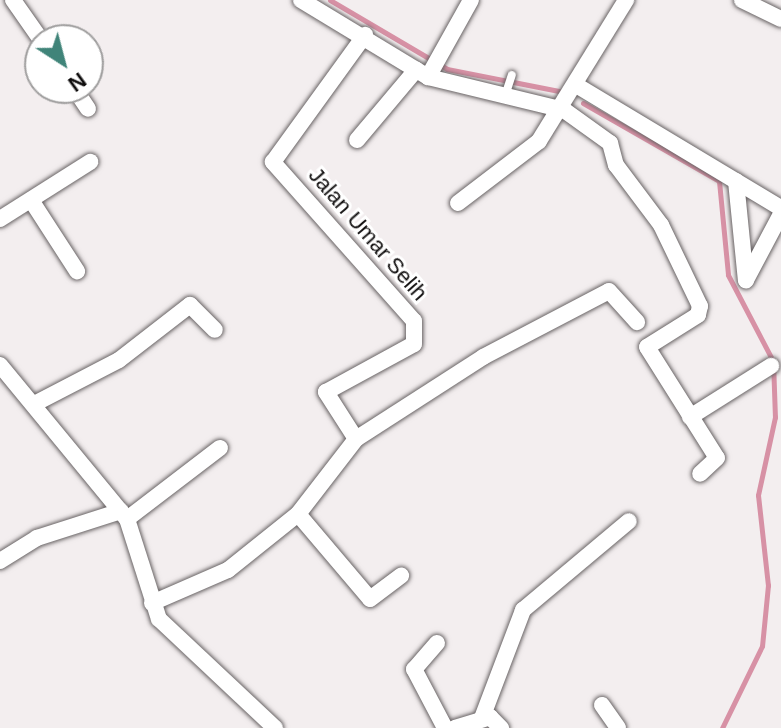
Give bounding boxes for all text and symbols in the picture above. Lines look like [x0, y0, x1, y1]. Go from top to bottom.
north arrow [24, 24, 104, 104]
text: N [63, 67, 91, 97]
street label: Jalan Umar Selih [303, 162, 433, 306]

